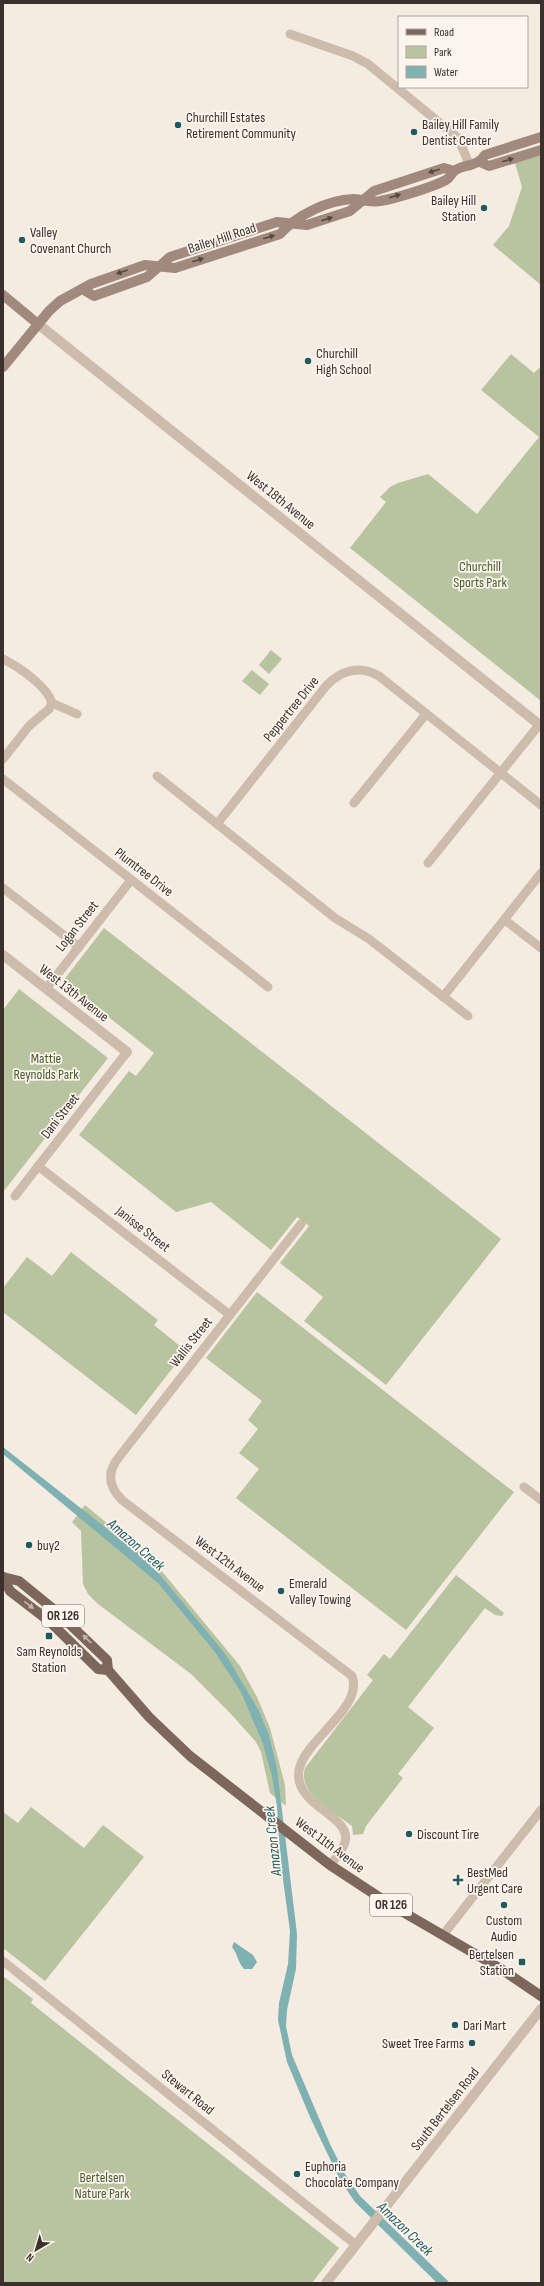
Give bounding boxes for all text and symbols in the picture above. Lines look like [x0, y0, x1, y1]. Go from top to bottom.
legend [398, 16, 528, 88]
text: Road [434, 25, 454, 40]
text: Park [434, 45, 452, 60]
text: Water [434, 65, 458, 80]
place label: Churchill Estates Retirement Community [186, 109, 297, 142]
place label: Bailey Hill Family Dentist Center [422, 116, 500, 149]
marker: Churchill Estates Retirement Community [173, 120, 183, 130]
marker: Bailey Hill Family Dentist Center [409, 127, 419, 137]
one-way arrow [502, 157, 514, 163]
one-way arrow [427, 168, 439, 174]
place label: Bailey Hill Station [431, 192, 476, 225]
one-way arrow [390, 193, 402, 199]
marker: Bailey Hill Station [479, 203, 489, 213]
one-way arrow [321, 215, 333, 221]
street label: Bailey Hill Road [186, 219, 258, 257]
place label: Valley Covenant Church [30, 224, 111, 257]
one-way arrow [263, 234, 275, 240]
marker: Valley Covenant Church [17, 235, 27, 245]
one-way arrow [192, 257, 204, 263]
one-way arrow [116, 269, 128, 275]
place label: Churchill High School [316, 345, 371, 378]
marker: Churchill High School [303, 356, 313, 366]
street label: West 18th Avenue [243, 467, 319, 533]
park label: Churchill Sports Park [453, 558, 507, 591]
street label: Peppertree Drive [260, 673, 322, 745]
street label: Plumtree Drive [111, 844, 177, 900]
street label: Logan Street [52, 897, 102, 955]
street label: West 13th Avenue [36, 961, 112, 1025]
park label: Mattie Reynolds Park [13, 1050, 79, 1083]
street label: Dani Street [37, 1090, 83, 1142]
street label: Janisse Street [112, 1202, 174, 1255]
street label: Wallis Street [166, 1314, 216, 1370]
water label: Amazon Creek [102, 1514, 169, 1575]
street label: West 12th Avenue [192, 1532, 268, 1596]
place label: buy2 [37, 1537, 60, 1554]
marker: buy2 [24, 1540, 34, 1550]
place label: Emerald Valley Towing [289, 1575, 352, 1608]
marker: Emerald Valley Towing [276, 1586, 286, 1596]
one-way arrow [23, 1601, 34, 1610]
road number: OR 126 [42, 1605, 84, 1627]
marker: Sam Reynolds Station [44, 1631, 54, 1641]
one-way arrow [82, 1634, 92, 1644]
place label: Sam Reynolds Station [16, 1643, 82, 1676]
water label: Amazon Creek [260, 1805, 286, 1878]
street label: West 11th Avenue [292, 1813, 368, 1877]
place label: Discount Tire [417, 1826, 479, 1843]
marker: Discount Tire [404, 1829, 414, 1839]
place label: BestMed Urgent Care [467, 1864, 523, 1897]
marker: BestMed Urgent Care [452, 1874, 464, 1886]
road number: OR 126 [370, 1894, 412, 1916]
marker: Custom Audio [499, 1900, 509, 1910]
place label: Custom Audio [486, 1912, 522, 1945]
place label: Bertelsen Station [469, 1946, 514, 1979]
marker: Bertelsen Station [517, 1957, 527, 1967]
place label: Dari Mart [463, 2017, 506, 2034]
marker: Dari Mart [450, 2020, 460, 2030]
place label: Sweet Tree Farms [382, 2035, 464, 2052]
marker: Sweet Tree Farms [467, 2038, 477, 2048]
street label: South Bertelsen Road [407, 2064, 483, 2154]
street label: Stewart Road [158, 2066, 218, 2118]
place label: Euphoria Chocolate Company [305, 2158, 400, 2191]
park label: Bertelsen Nature Park [75, 2169, 130, 2202]
marker: Euphoria Chocolate Company [292, 2169, 302, 2179]
water label: Amazon Creek [372, 2197, 437, 2261]
north arrow [16, 2230, 56, 2270]
text: N [24, 2250, 36, 2264]

